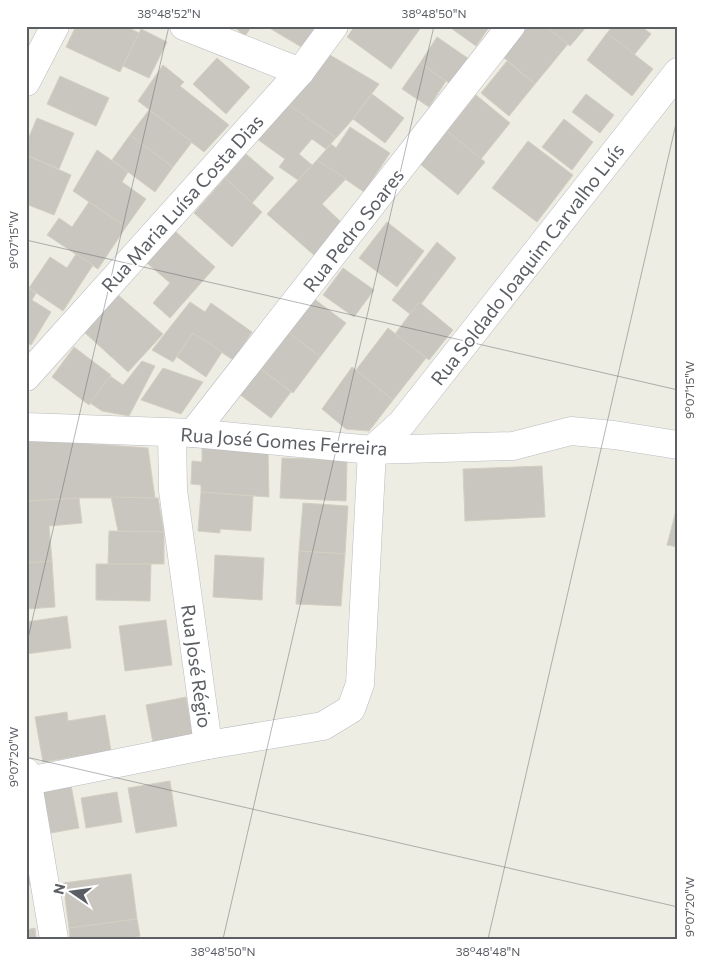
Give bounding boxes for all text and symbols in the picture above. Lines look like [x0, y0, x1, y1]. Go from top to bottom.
text: 38°48'52"N [137, 6, 201, 20]
text: 38°48'50"N [402, 6, 466, 20]
street label: Rua Maria Luísa Costa Dias [96, 109, 268, 297]
street label: Rua Soldado Joaquim Carvalho Luís [425, 139, 629, 389]
street label: Rua Pedro Soares [298, 164, 408, 296]
text: 9°07'15"W [6, 211, 20, 269]
text: 9°07'15"W [682, 361, 696, 419]
street label: Rua José Gomes Ferreira [180, 422, 388, 460]
street label: Rua José Régio [177, 603, 217, 729]
text: 9°07'20"W [6, 727, 20, 787]
north arrow [48, 868, 98, 918]
text: 9°07'20"W [682, 877, 696, 937]
text: N [49, 882, 68, 896]
text: 38°48'50"N [191, 944, 255, 958]
text: 38°48'48"N [456, 944, 520, 958]

